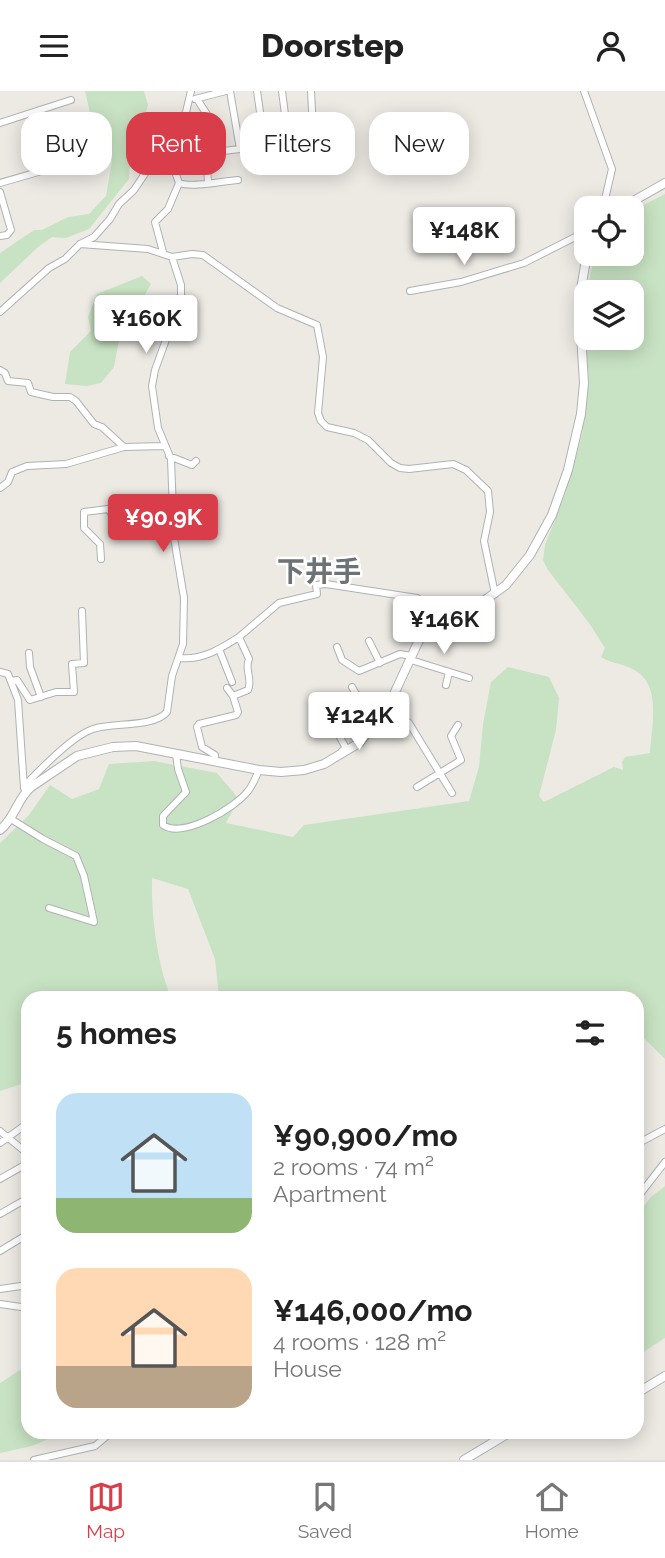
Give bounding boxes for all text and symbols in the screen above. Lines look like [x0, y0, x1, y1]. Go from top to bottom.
icon: menu [35, 27, 73, 65]
text: Doorstep [261, 27, 404, 64]
icon: person [592, 27, 630, 65]
chip: Buy [21, 112, 112, 175]
chip: Rent [126, 112, 226, 175]
chip: Filters [240, 112, 355, 175]
chip: New [369, 112, 469, 175]
map controls [574, 196, 644, 350]
button: locate [574, 196, 644, 266]
pin: ¥148K [415, 207, 513, 267]
text: ¥148K [429, 216, 499, 243]
button: layers [574, 280, 644, 350]
pin: ¥160K [97, 295, 195, 355]
text: ¥160K [110, 304, 182, 331]
pin: ¥90.9K [106, 495, 220, 554]
text: ¥90.9K [124, 503, 202, 530]
district label: 下井手 [277, 555, 361, 588]
pin: ¥146K [395, 596, 493, 656]
text: ¥146K [409, 605, 479, 632]
pin: ¥124K [310, 693, 408, 752]
text: ¥124K [324, 701, 394, 728]
icon: filters [571, 1014, 609, 1052]
text: 5 homes [56, 1016, 177, 1051]
text: ¥90,900/mo [273, 1118, 458, 1153]
icon: home [112, 1121, 196, 1205]
text: 2 rooms · 74 m² [273, 1153, 434, 1180]
text: Apartment [273, 1180, 387, 1207]
text: ¥146,000/mo [273, 1293, 473, 1328]
icon: home [112, 1296, 196, 1380]
text: 4 rooms · 128 m² [273, 1328, 446, 1355]
text: House [273, 1355, 342, 1382]
tab: Map [86, 1478, 125, 1542]
tab: Saved [298, 1478, 352, 1542]
tab: Home [525, 1478, 579, 1542]

